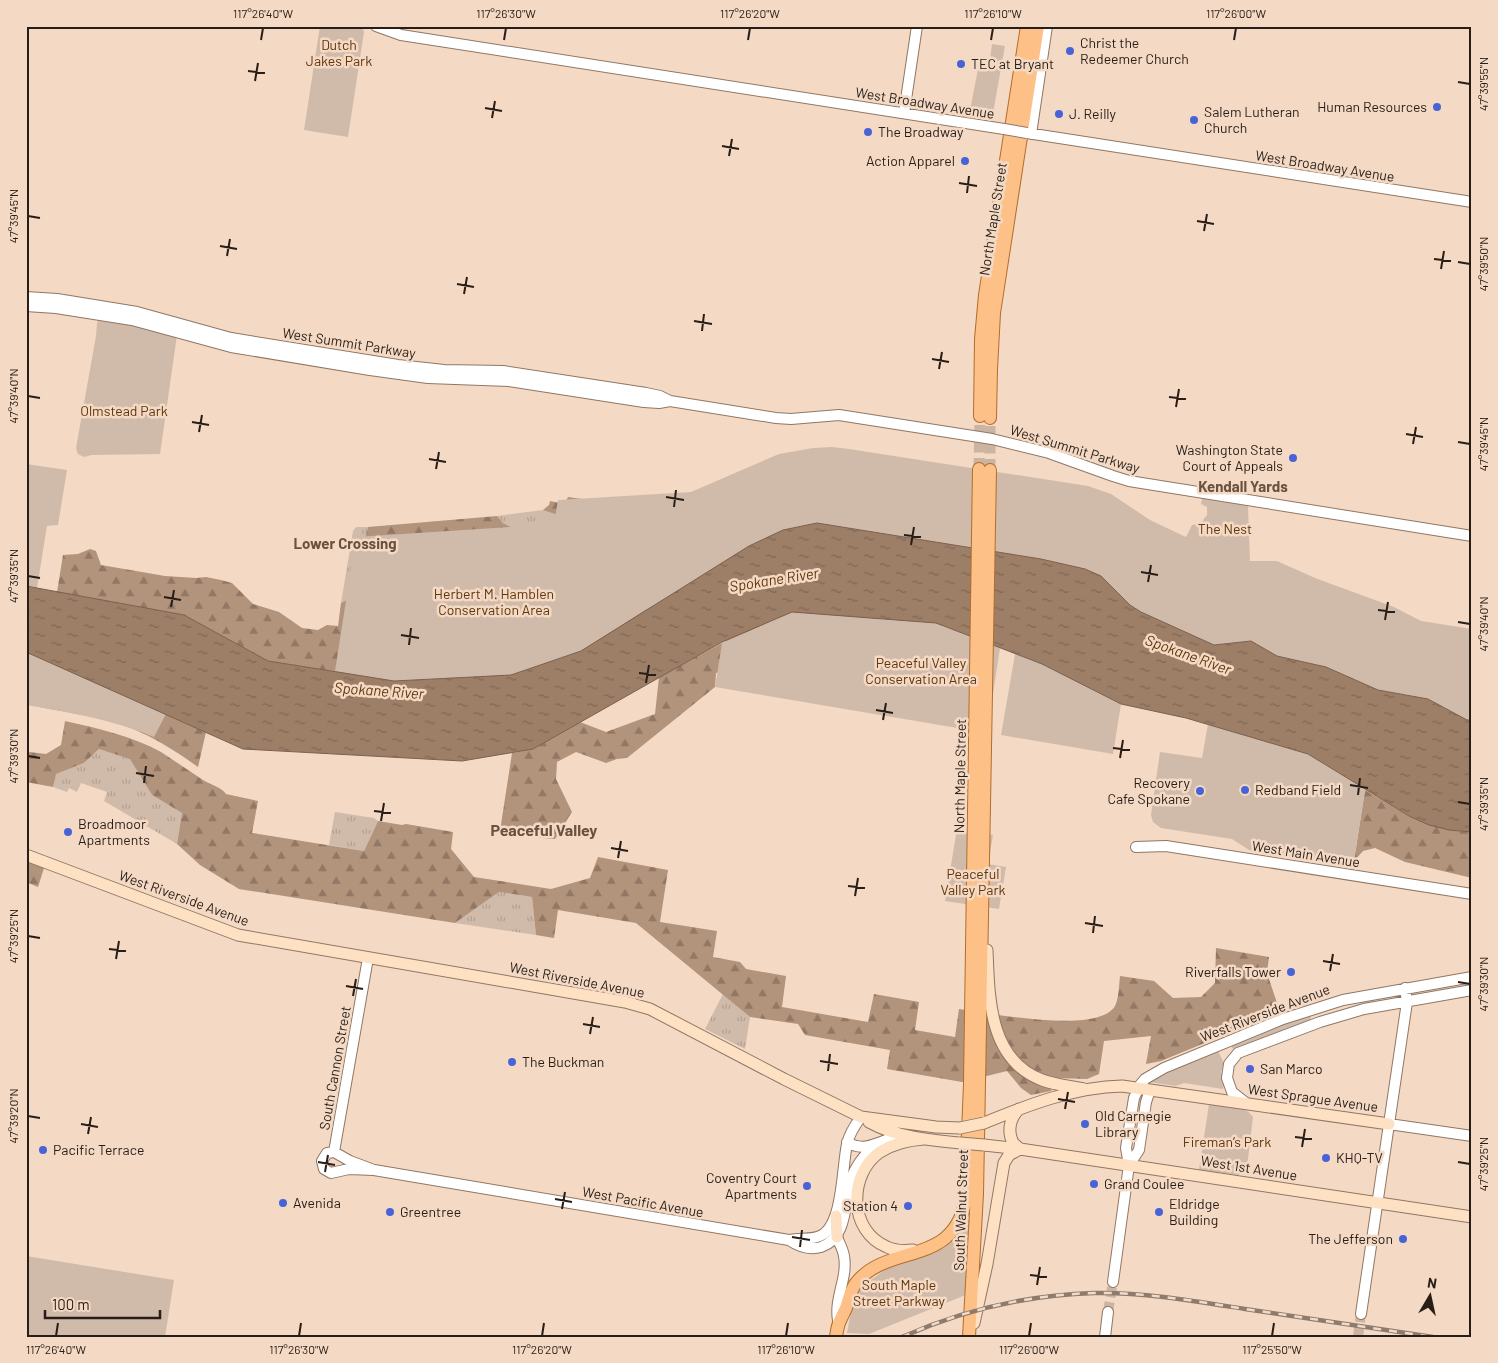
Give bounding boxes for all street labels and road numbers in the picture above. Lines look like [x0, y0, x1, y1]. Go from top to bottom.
street label: West Broadway Avenue [854, 83, 996, 122]
street label: West Broadway Avenue [1254, 146, 1396, 185]
street label: North Maple Street [975, 161, 1010, 277]
street label: West Summit Parkway [281, 324, 418, 362]
street label: West Summit Parkway [1008, 421, 1143, 477]
street label: North Maple Street [950, 719, 969, 833]
street label: West Main Avenue [1251, 837, 1361, 870]
street label: West Riverside Avenue [117, 866, 252, 929]
street label: West Riverside Avenue [508, 958, 646, 1001]
street label: West Riverside Avenue [1198, 980, 1332, 1045]
street label: South Cannon Street [315, 1005, 354, 1131]
street label: West Sprague Avenue [1247, 1080, 1379, 1115]
street label: South Walnut Street [950, 1149, 971, 1271]
street label: West 1st Avenue [1200, 1151, 1299, 1184]
street label: West Pacific Avenue [581, 1182, 705, 1221]

